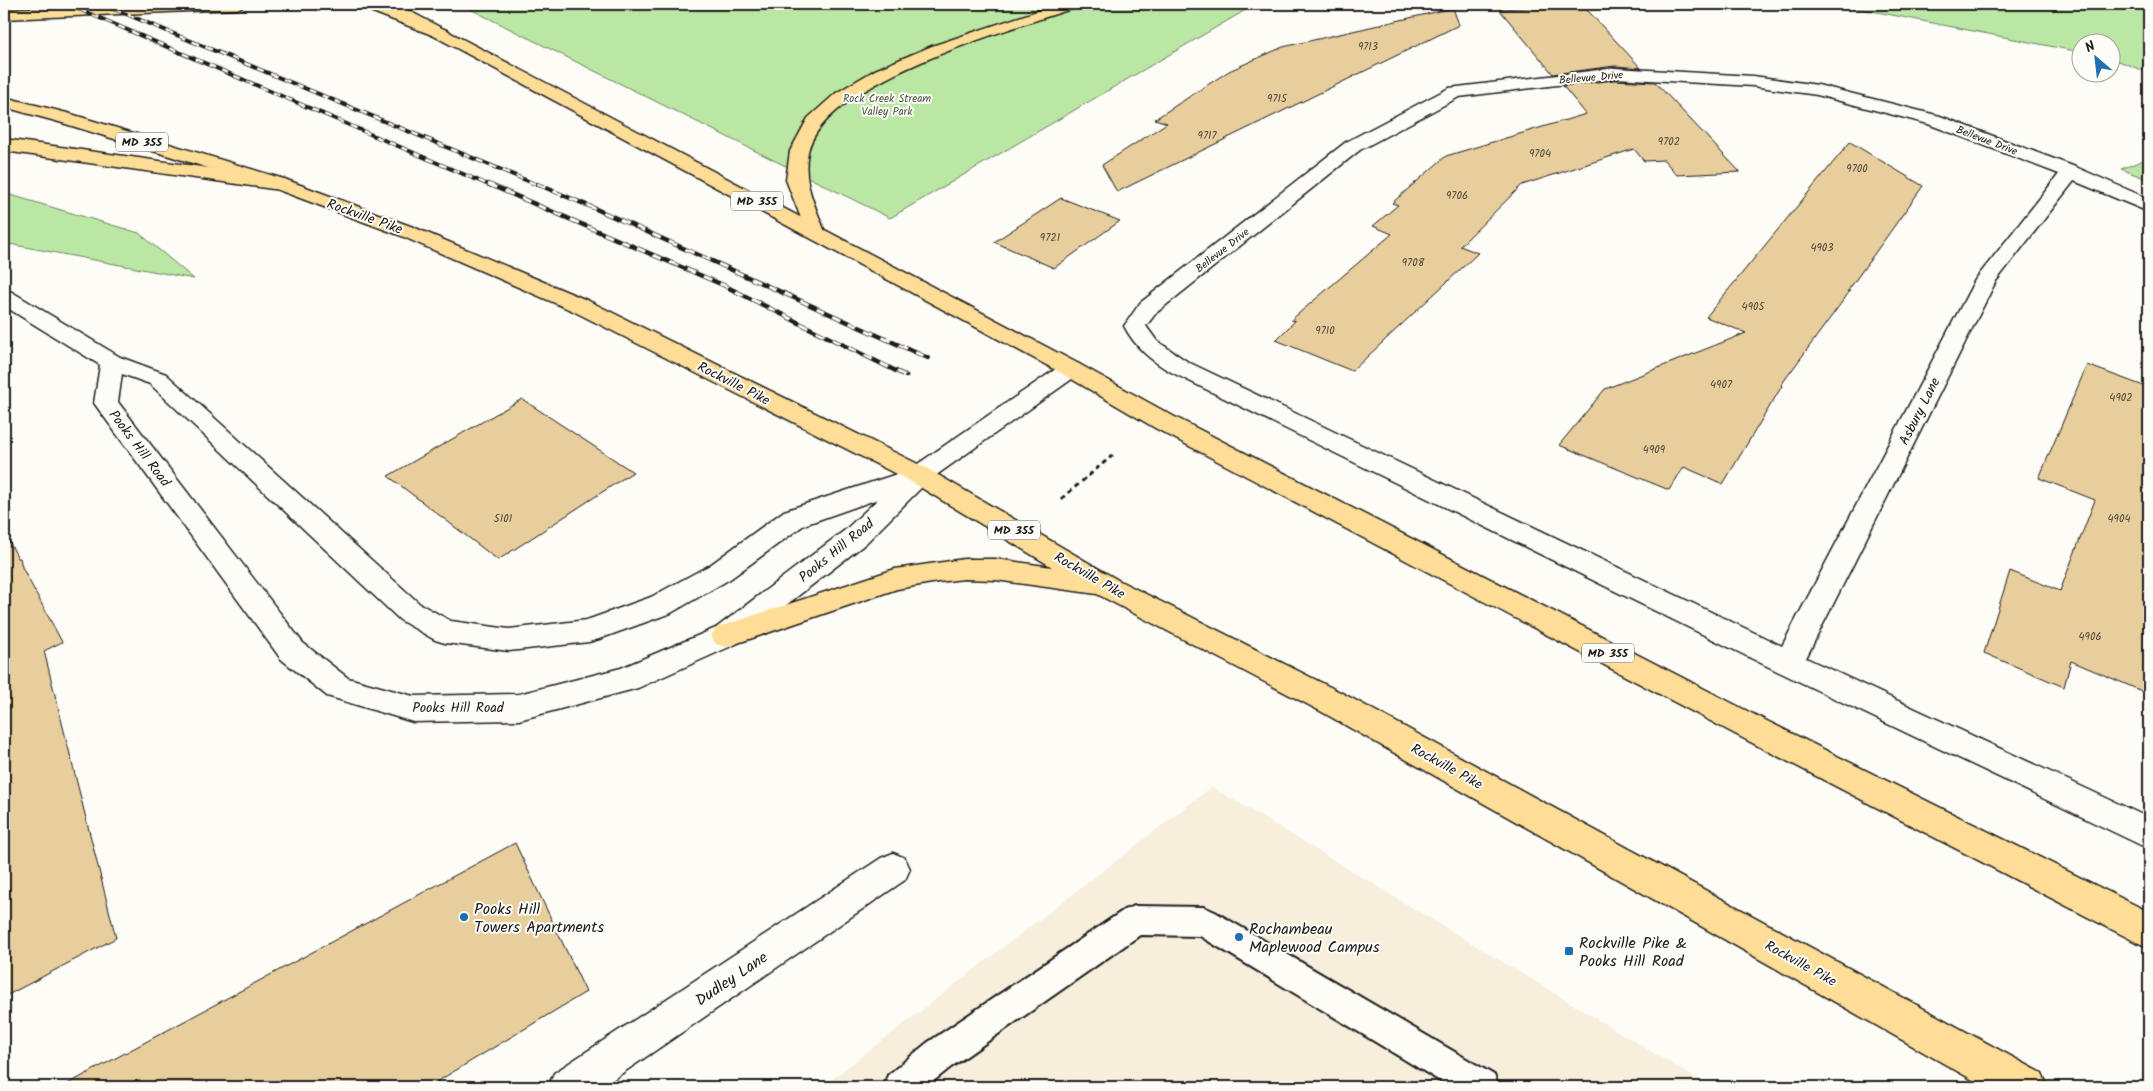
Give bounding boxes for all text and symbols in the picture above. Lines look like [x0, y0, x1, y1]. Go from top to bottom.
north arrow [2070, 32, 2120, 82]
text: N [2081, 36, 2100, 59]
house number: 9713 [1358, 38, 1378, 56]
street label: Bellevue Drive [1558, 66, 1624, 90]
park label: Rock Creek Stream Valley Park [843, 90, 931, 121]
house number: 9715 [1267, 90, 1288, 108]
street label: Bellevue Drive [1953, 121, 2020, 161]
house number: 9717 [1198, 127, 1217, 145]
road number: MD 355 [116, 132, 168, 152]
house number: 9702 [1658, 133, 1680, 151]
house number: 9704 [1529, 145, 1551, 163]
house number: 9700 [1846, 160, 1868, 178]
house number: 9706 [1446, 187, 1468, 205]
road number: MD 355 [731, 192, 783, 210]
street label: Rockville Pike [324, 193, 406, 241]
street label: Bellevue Drive [1192, 224, 1254, 278]
house number: 9721 [1040, 229, 1060, 247]
house number: 4903 [1810, 239, 1834, 257]
house number: 9708 [1402, 254, 1425, 272]
house number: 4905 [1742, 298, 1766, 316]
house number: 9710 [1315, 322, 1335, 340]
street label: Rockville Pike [693, 356, 774, 412]
street label: Asbury Lane [1893, 373, 1947, 449]
house number: 4907 [1710, 376, 1733, 394]
house number: 4902 [2109, 389, 2133, 407]
street label: Pooks Hill Road [103, 405, 176, 493]
house number: 4909 [1643, 441, 1666, 459]
house number: 5101 [494, 510, 512, 528]
house number: 4904 [2108, 510, 2131, 528]
street label: Pooks Hill Road [794, 513, 880, 588]
road number: MD 355 [988, 520, 1040, 540]
street label: Rockville Pike [1050, 547, 1130, 606]
house number: 4906 [2078, 628, 2102, 646]
road number: MD 355 [1582, 644, 1634, 662]
street label: Pooks Hill Road [412, 697, 505, 719]
street label: Rockville Pike [1407, 738, 1487, 796]
place label: Pooks Hill Towers Apartments [474, 897, 604, 940]
marker: Pooks Hill Towers Apartments [458, 911, 470, 923]
place label: Rochambeau Maplewood Campus [1249, 917, 1380, 960]
marker: Rochambeau Maplewood Campus [1233, 931, 1245, 943]
place label: Rockville Pike & Pooks Hill Road [1579, 931, 1687, 974]
street label: Rockville Pike [1761, 935, 1841, 993]
marker: Rockville Pike & Pooks Hill Road [1563, 945, 1575, 957]
street label: Dudley Lane [690, 946, 773, 1013]

